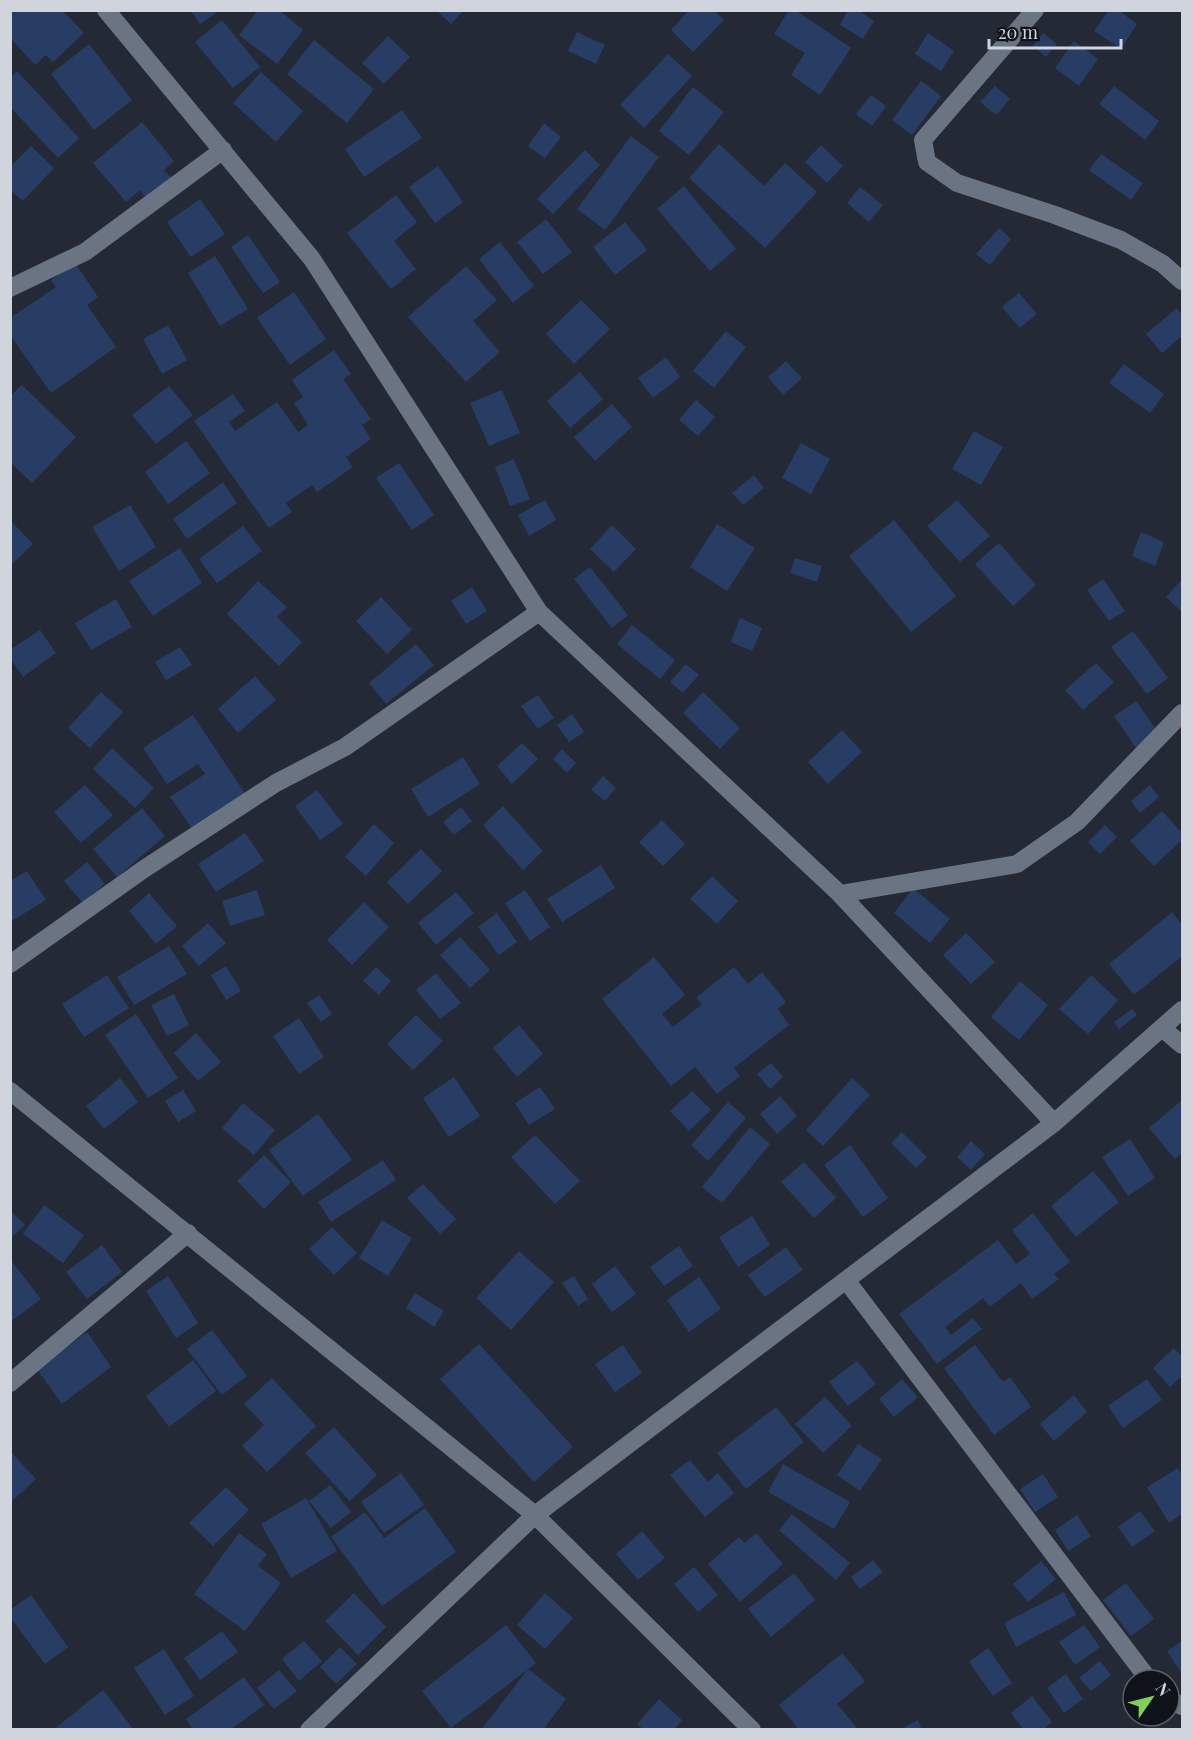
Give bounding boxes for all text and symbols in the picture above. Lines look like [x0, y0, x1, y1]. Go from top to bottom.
scale bar [989, 12, 1121, 50]
text: 20 m [998, 20, 1038, 44]
north arrow [1121, 1668, 1181, 1728]
text: N [1152, 1678, 1176, 1700]

